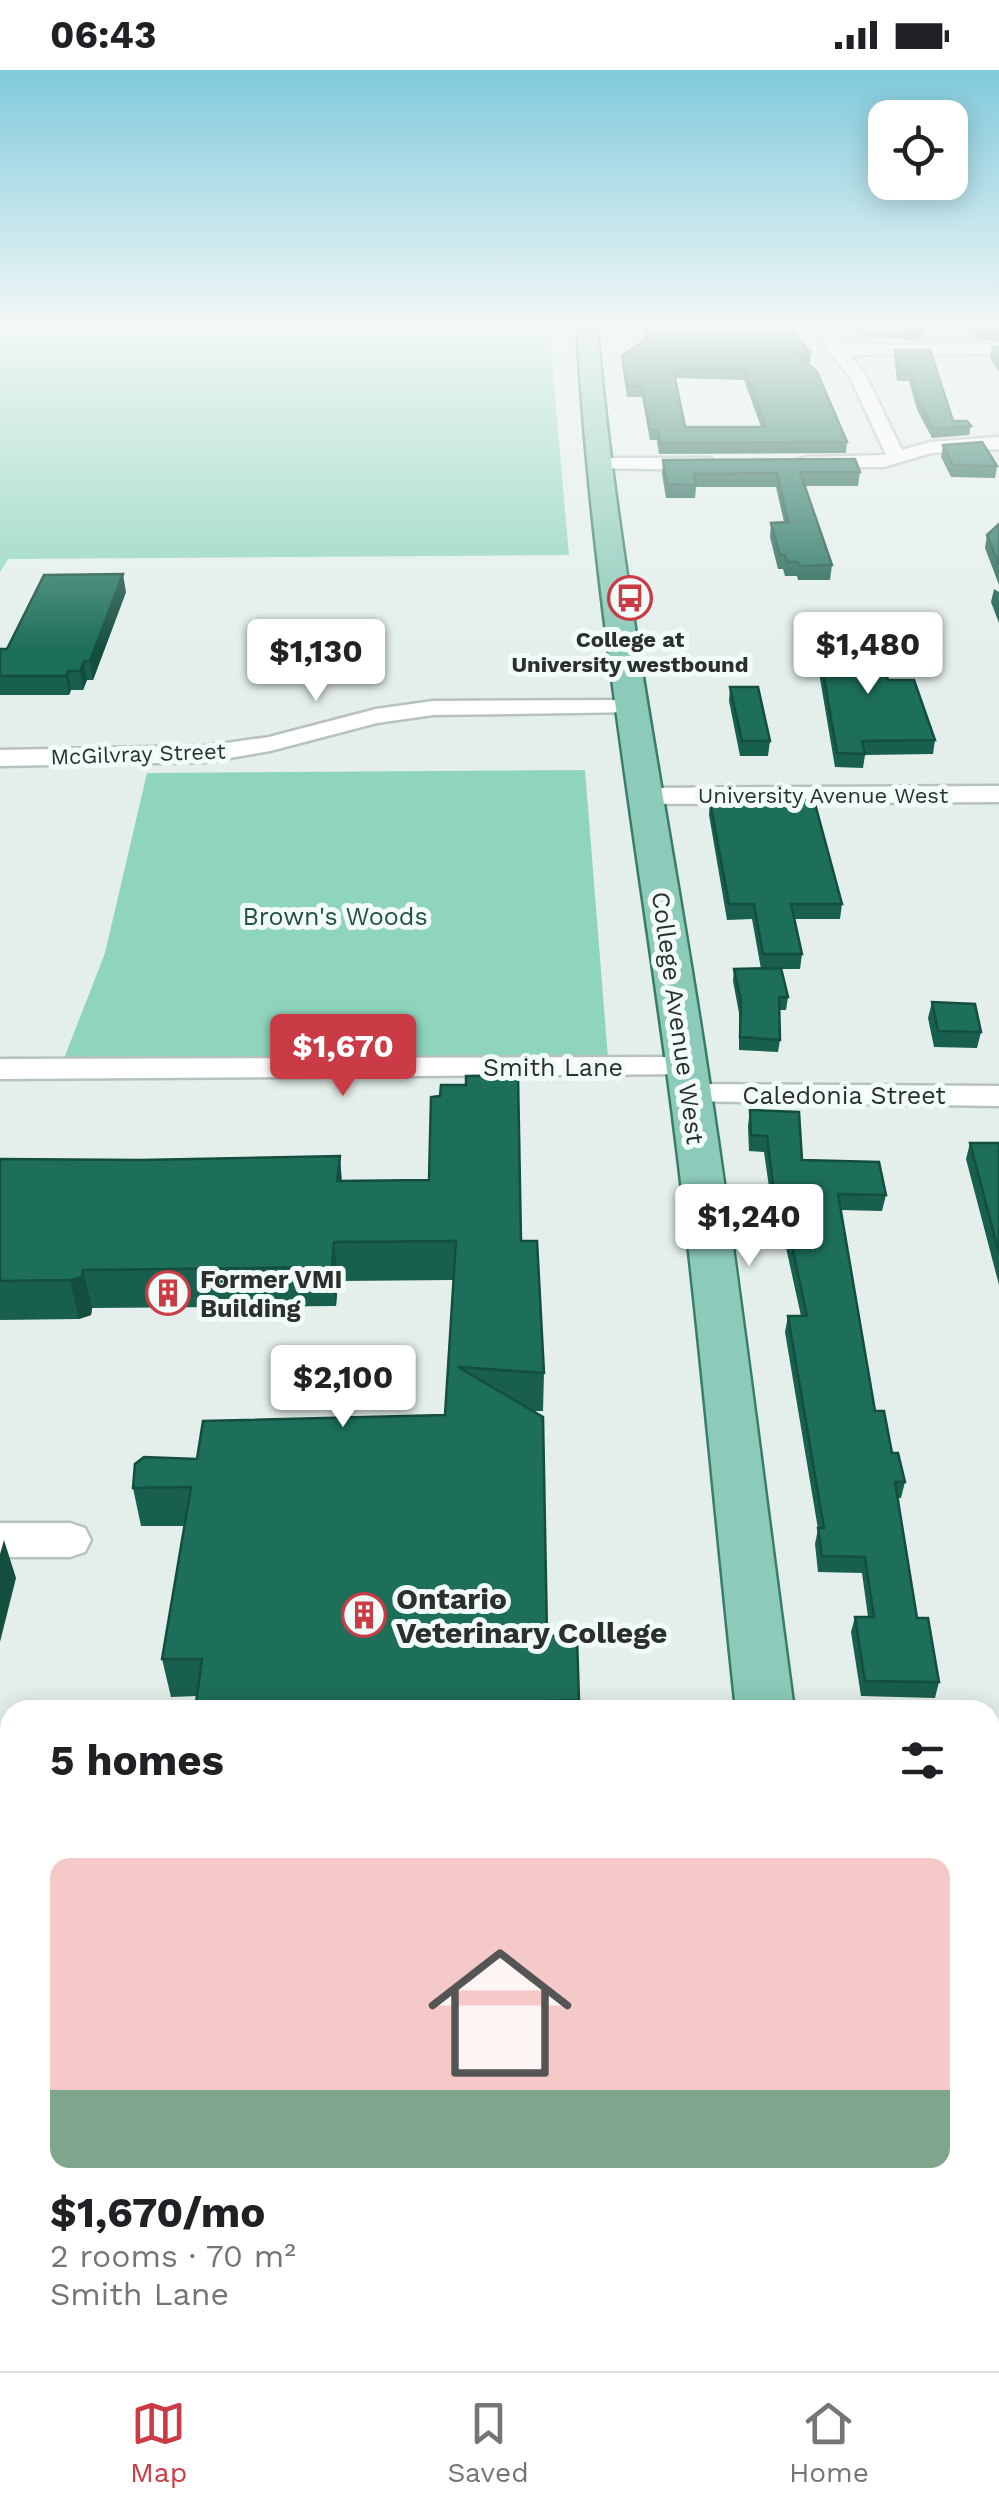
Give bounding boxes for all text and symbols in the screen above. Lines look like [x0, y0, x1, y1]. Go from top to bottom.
text: 06:43 [50, 13, 156, 57]
map controls [868, 100, 968, 200]
button: locate [868, 100, 968, 200]
bus stop icon: College at University westbound [607, 575, 653, 621]
pin: $1,480 [787, 612, 949, 697]
pin: $1,130 [235, 619, 397, 704]
text: $1,480 [816, 625, 920, 663]
place label: College at University westbound [511, 627, 749, 677]
text: $1,130 [269, 632, 363, 670]
street label: McGilvray Street [50, 738, 226, 770]
street label: University Avenue West [698, 783, 948, 808]
street label: College Avenue West [646, 890, 710, 1147]
park label: Brown's Woods [242, 902, 428, 931]
pin: $1,670 [262, 1014, 424, 1099]
text: $1,670 [292, 1027, 394, 1065]
street label: Smith Lane [483, 1053, 623, 1082]
street label: Caledonia Street [742, 1081, 946, 1110]
pin: $1,240 [668, 1184, 830, 1269]
text: $1,240 [697, 1197, 801, 1235]
place label: Former VMI Building [200, 1265, 342, 1323]
building icon: Former VMI Building [145, 1270, 191, 1316]
pin: $2,100 [262, 1345, 424, 1430]
text: $2,100 [293, 1358, 393, 1396]
place label: Ontario Veterinary College [396, 1581, 667, 1650]
building icon: Ontario Veterinary College [341, 1592, 387, 1638]
icon: filters [895, 1733, 950, 1788]
text: 5 homes [50, 1736, 224, 1785]
icon: home [410, 1923, 590, 2103]
text: $1,670/mo [50, 2188, 265, 2237]
text: 2 rooms · 70 m² [50, 2237, 296, 2275]
text: Smith Lane [50, 2275, 229, 2313]
tab: Map [130, 2396, 187, 2489]
tab: Saved [447, 2396, 529, 2489]
tab: Home [789, 2396, 869, 2489]

